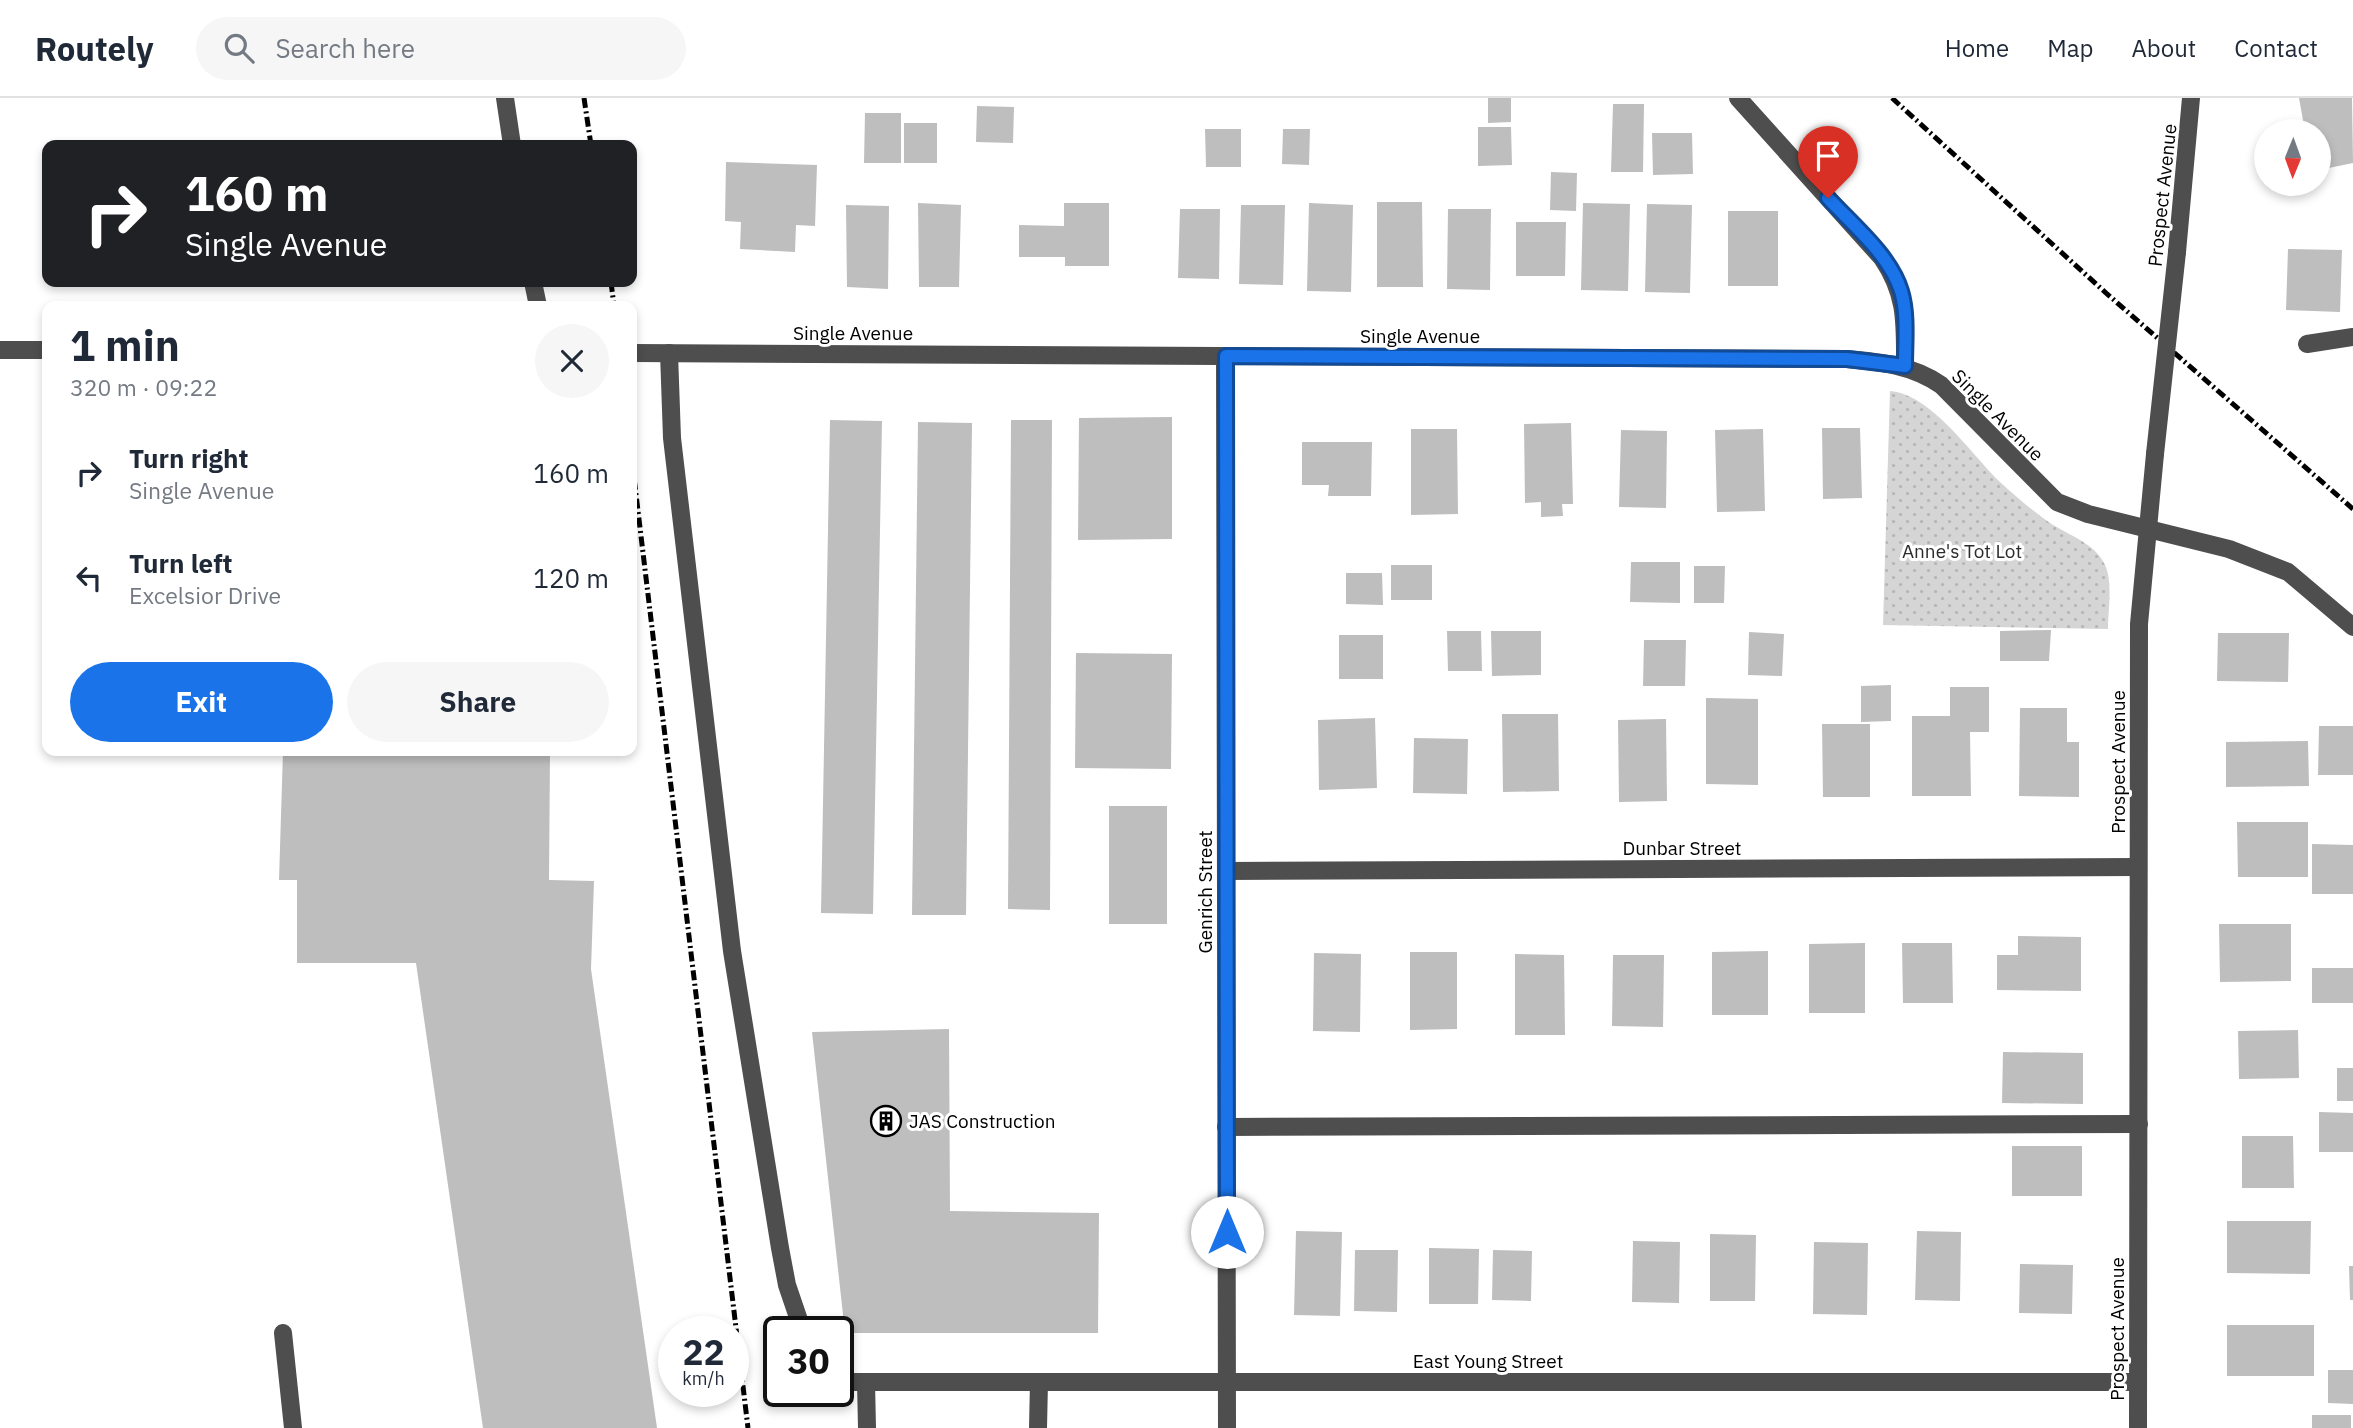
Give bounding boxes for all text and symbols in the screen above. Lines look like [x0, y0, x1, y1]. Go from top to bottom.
search box [196, 17, 686, 80]
text: Routely [35, 27, 154, 70]
icon: search [220, 29, 258, 67]
text: Search here [276, 31, 415, 65]
text: Home [1945, 32, 2009, 64]
text: Map [2047, 32, 2093, 64]
text: About [2131, 32, 2196, 64]
text: Contact [2234, 32, 2318, 64]
north arrow [2254, 119, 2331, 196]
map controls [2254, 119, 2331, 196]
street label: Prospect Avenue [2143, 122, 2181, 268]
pin [1798, 126, 1858, 198]
icon: arrive [1809, 137, 1847, 175]
text: 160 m [185, 161, 329, 224]
icon: right [70, 168, 161, 259]
text: Single Avenue [185, 223, 387, 265]
text: 1 min [70, 318, 180, 373]
street label: Single Avenue [793, 321, 913, 345]
button: close [535, 324, 609, 398]
street label: Single Avenue [1360, 324, 1480, 348]
street label: Single Avenue [1947, 364, 2049, 466]
text: 320 m · 09:22 [70, 372, 217, 402]
text: Turn right [129, 441, 248, 475]
icon: right [70, 454, 108, 492]
text: 160 m [533, 456, 609, 490]
text: Single Avenue [129, 475, 274, 505]
park label: Anne's Tot Lot [1902, 539, 2022, 563]
text: Turn left [129, 546, 232, 580]
icon: left [70, 559, 108, 597]
text: 120 m [533, 561, 609, 595]
text: Excelsior Drive [129, 580, 281, 610]
button: Exit [70, 662, 333, 742]
button: Share [347, 662, 609, 742]
street label: Prospect Avenue [2106, 690, 2130, 834]
street label: Genrich Street [1193, 830, 1217, 954]
street label: Dunbar Street [1622, 836, 1742, 860]
building icon: JAS Construction [869, 1104, 903, 1138]
place label: JAS Construction [909, 1109, 1055, 1133]
position arrow [1190, 1195, 1264, 1269]
street label: Prospect Avenue [2105, 1257, 2129, 1401]
speed limit sign: 30 [763, 1316, 854, 1407]
text: 22 [682, 1329, 725, 1375]
street label: East Young Street [1413, 1349, 1563, 1373]
text: km/h [682, 1367, 725, 1390]

